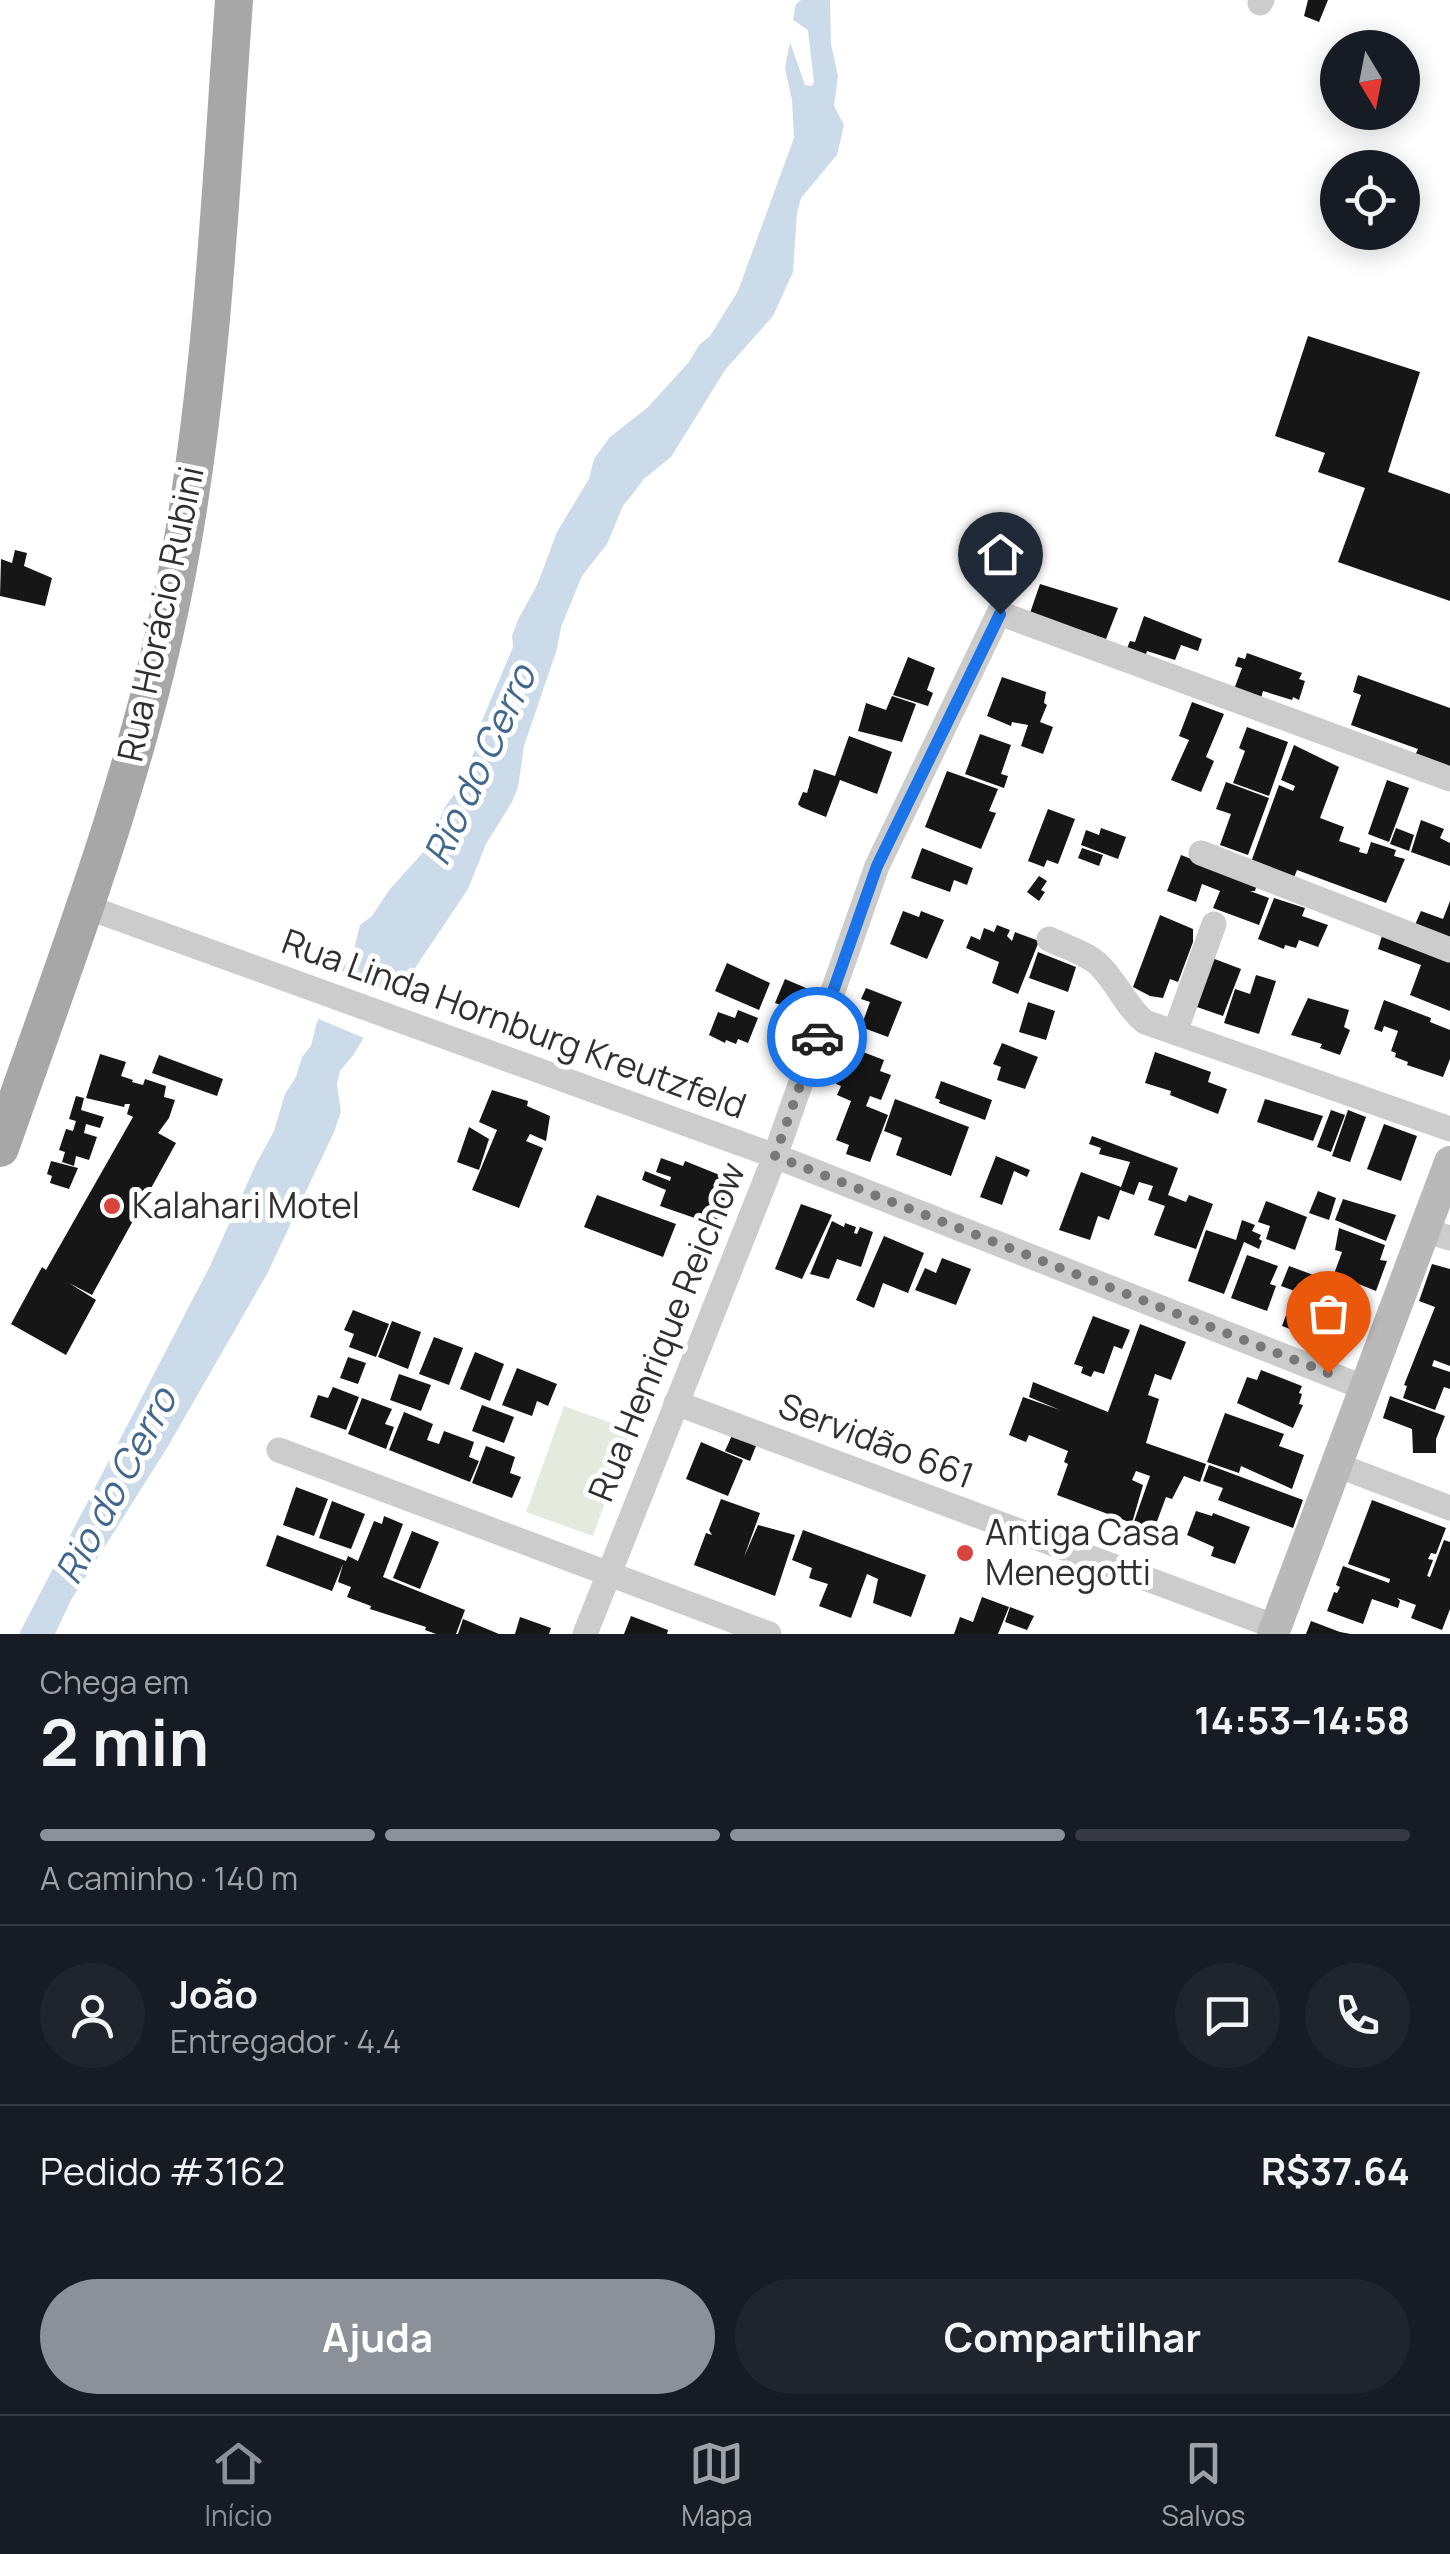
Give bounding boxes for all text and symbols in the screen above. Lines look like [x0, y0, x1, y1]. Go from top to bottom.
north arrow [1320, 30, 1420, 130]
map controls [1320, 30, 1420, 250]
button: locate [1320, 150, 1420, 250]
street label: Rua Horácio Rubini [105, 462, 215, 766]
pin [958, 512, 1043, 615]
icon: home [973, 527, 1028, 582]
water label: Rio do Cerro [409, 654, 548, 872]
street label: Rua Linda Hornburg Kreutzfeld [276, 917, 753, 1129]
courier [767, 987, 867, 1087]
icon: car [790, 1010, 845, 1065]
street label: Rua Henrique Reichow [576, 1155, 756, 1508]
place label: Kalahari Motel [132, 1181, 360, 1229]
marker: Kalahari Motel [101, 1195, 123, 1217]
pin [1286, 1271, 1371, 1374]
icon: bag [1301, 1286, 1356, 1341]
water label: Rio do Cerro [41, 1376, 189, 1592]
street label: Servidão 661 [772, 1381, 981, 1499]
place label: Antiga Casa Menegotti [985, 1508, 1180, 1596]
marker: Antiga Casa Menegotti [954, 1542, 976, 1564]
text: Chega em [40, 1660, 189, 1704]
text: 14:53–14:58 [1194, 1693, 1410, 1745]
text: 2 min [40, 1697, 209, 1786]
text: A caminho · 140 m [40, 1856, 298, 1900]
button: person [40, 1963, 145, 2068]
button: chat [1175, 1963, 1280, 2068]
button: phone [1305, 1963, 1410, 2068]
text: João [170, 1967, 258, 2019]
text: Entregador · 4.4 [170, 2019, 401, 2063]
text: Pedido #3162 [40, 2144, 285, 2196]
text: R$37.64 [1261, 2144, 1410, 2196]
button: Ajuda [40, 2279, 715, 2394]
button: Compartilhar [735, 2279, 1410, 2394]
tab: Início [204, 2436, 272, 2534]
tab: Mapa [681, 2436, 752, 2534]
tab: Salvos [1161, 2436, 1246, 2534]

